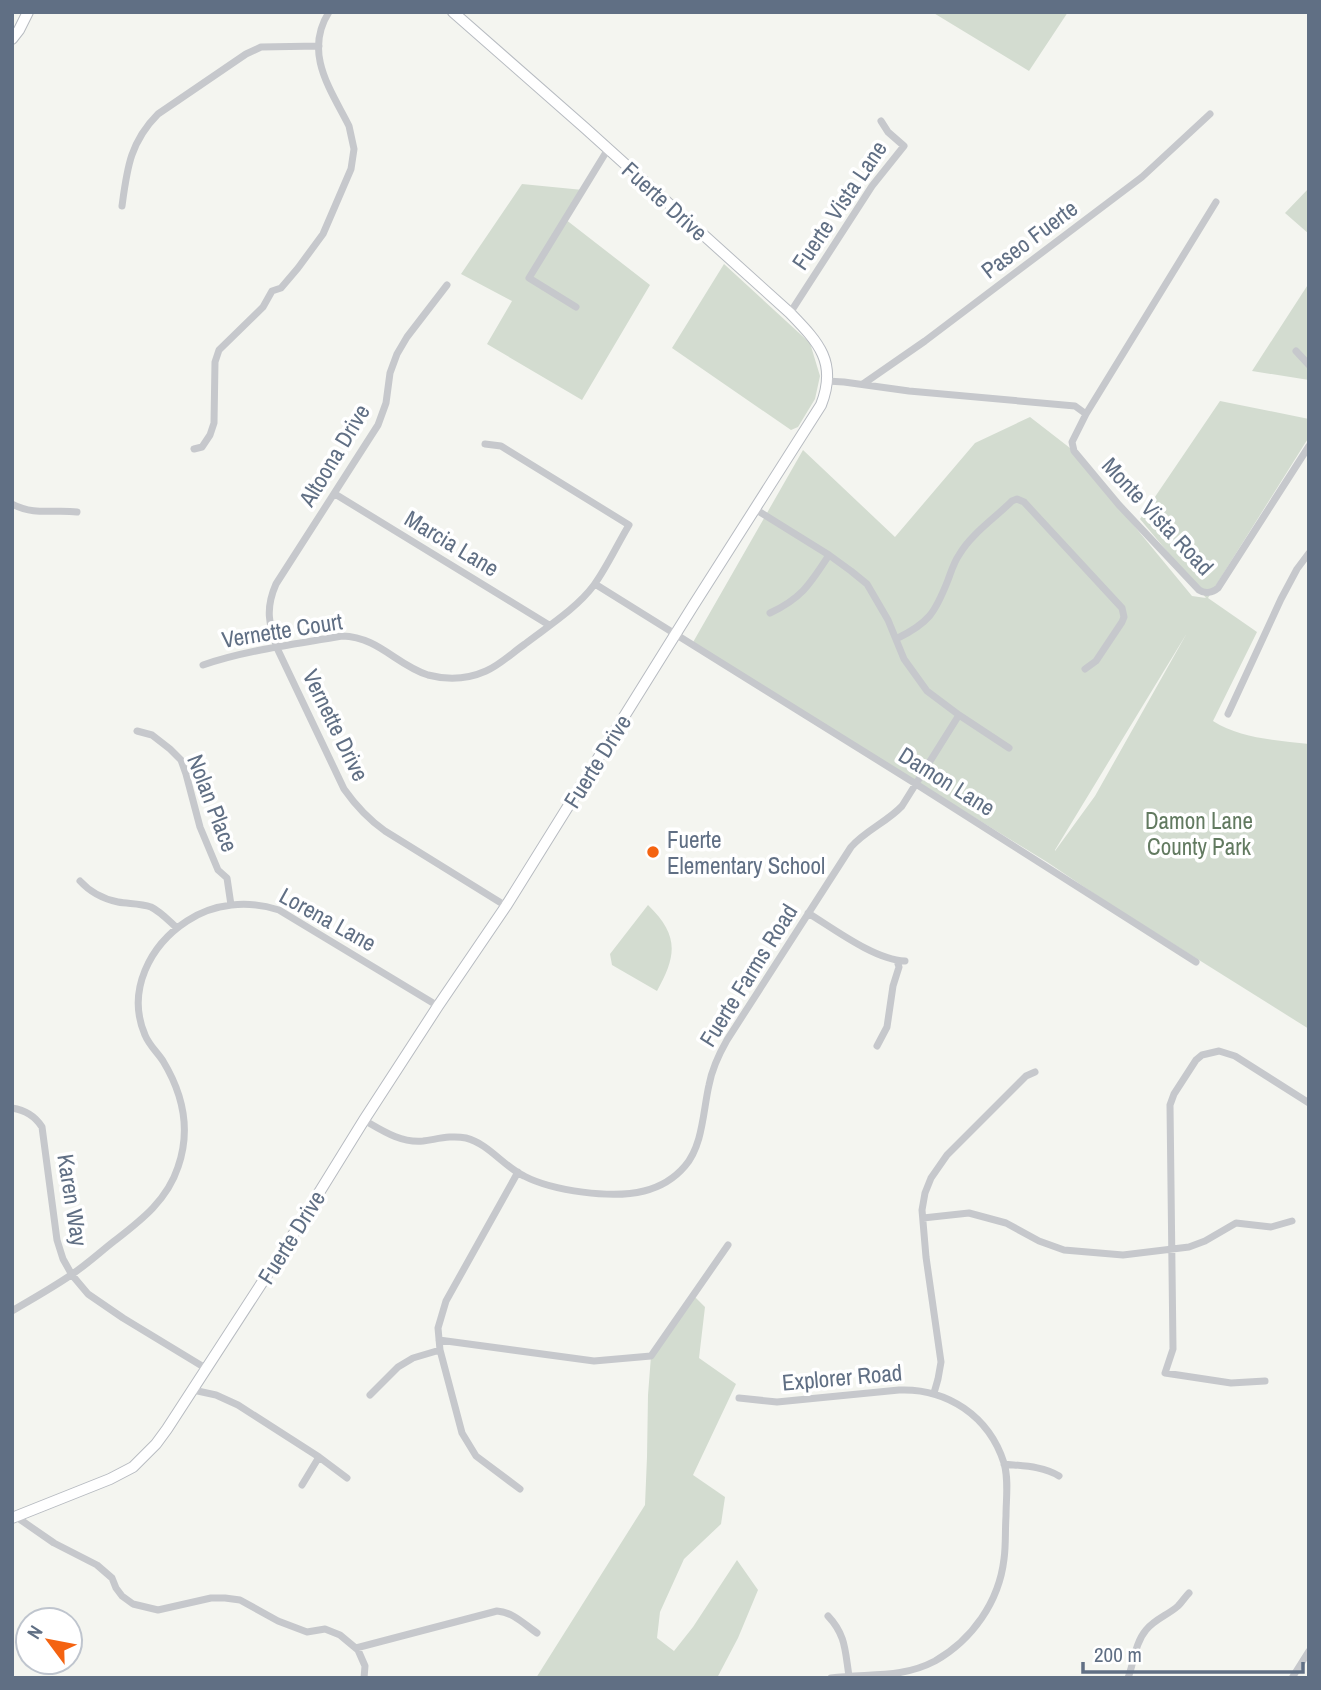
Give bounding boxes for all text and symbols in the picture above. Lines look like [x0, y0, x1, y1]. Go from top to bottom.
street label: Fuerte Vista Lane [784, 134, 894, 276]
street label: Fuerte Drive [616, 154, 714, 248]
street label: Paseo Fuerte [974, 193, 1084, 285]
street label: Altoona Drive [291, 398, 377, 513]
street label: Monte Vista Road [1095, 450, 1221, 582]
street label: Marcia Lane [399, 503, 505, 583]
street label: Vernette Court [220, 605, 344, 655]
street label: Vernette Drive [296, 664, 376, 786]
street label: Fuerte Drive [556, 708, 638, 814]
street label: Damon Lane [893, 739, 1001, 823]
street label: Nolan Place [180, 750, 246, 856]
park label: Damon Lane County Park [1145, 805, 1253, 862]
place label: Fuerte Elementary School [667, 824, 825, 881]
marker: Fuerte Elementary School [645, 844, 661, 860]
street label: Lorena Lane [274, 880, 382, 958]
street label: Fuerte Farms Road [692, 898, 804, 1052]
street label: Karen Way [50, 1152, 96, 1249]
street label: Fuerte Drive [250, 1184, 332, 1290]
street label: Explorer Road [781, 1356, 903, 1398]
north arrow [14, 1606, 84, 1676]
text: N [21, 1620, 49, 1644]
scale bar [1083, 1630, 1304, 1674]
text: 200 m [1094, 1640, 1142, 1669]

